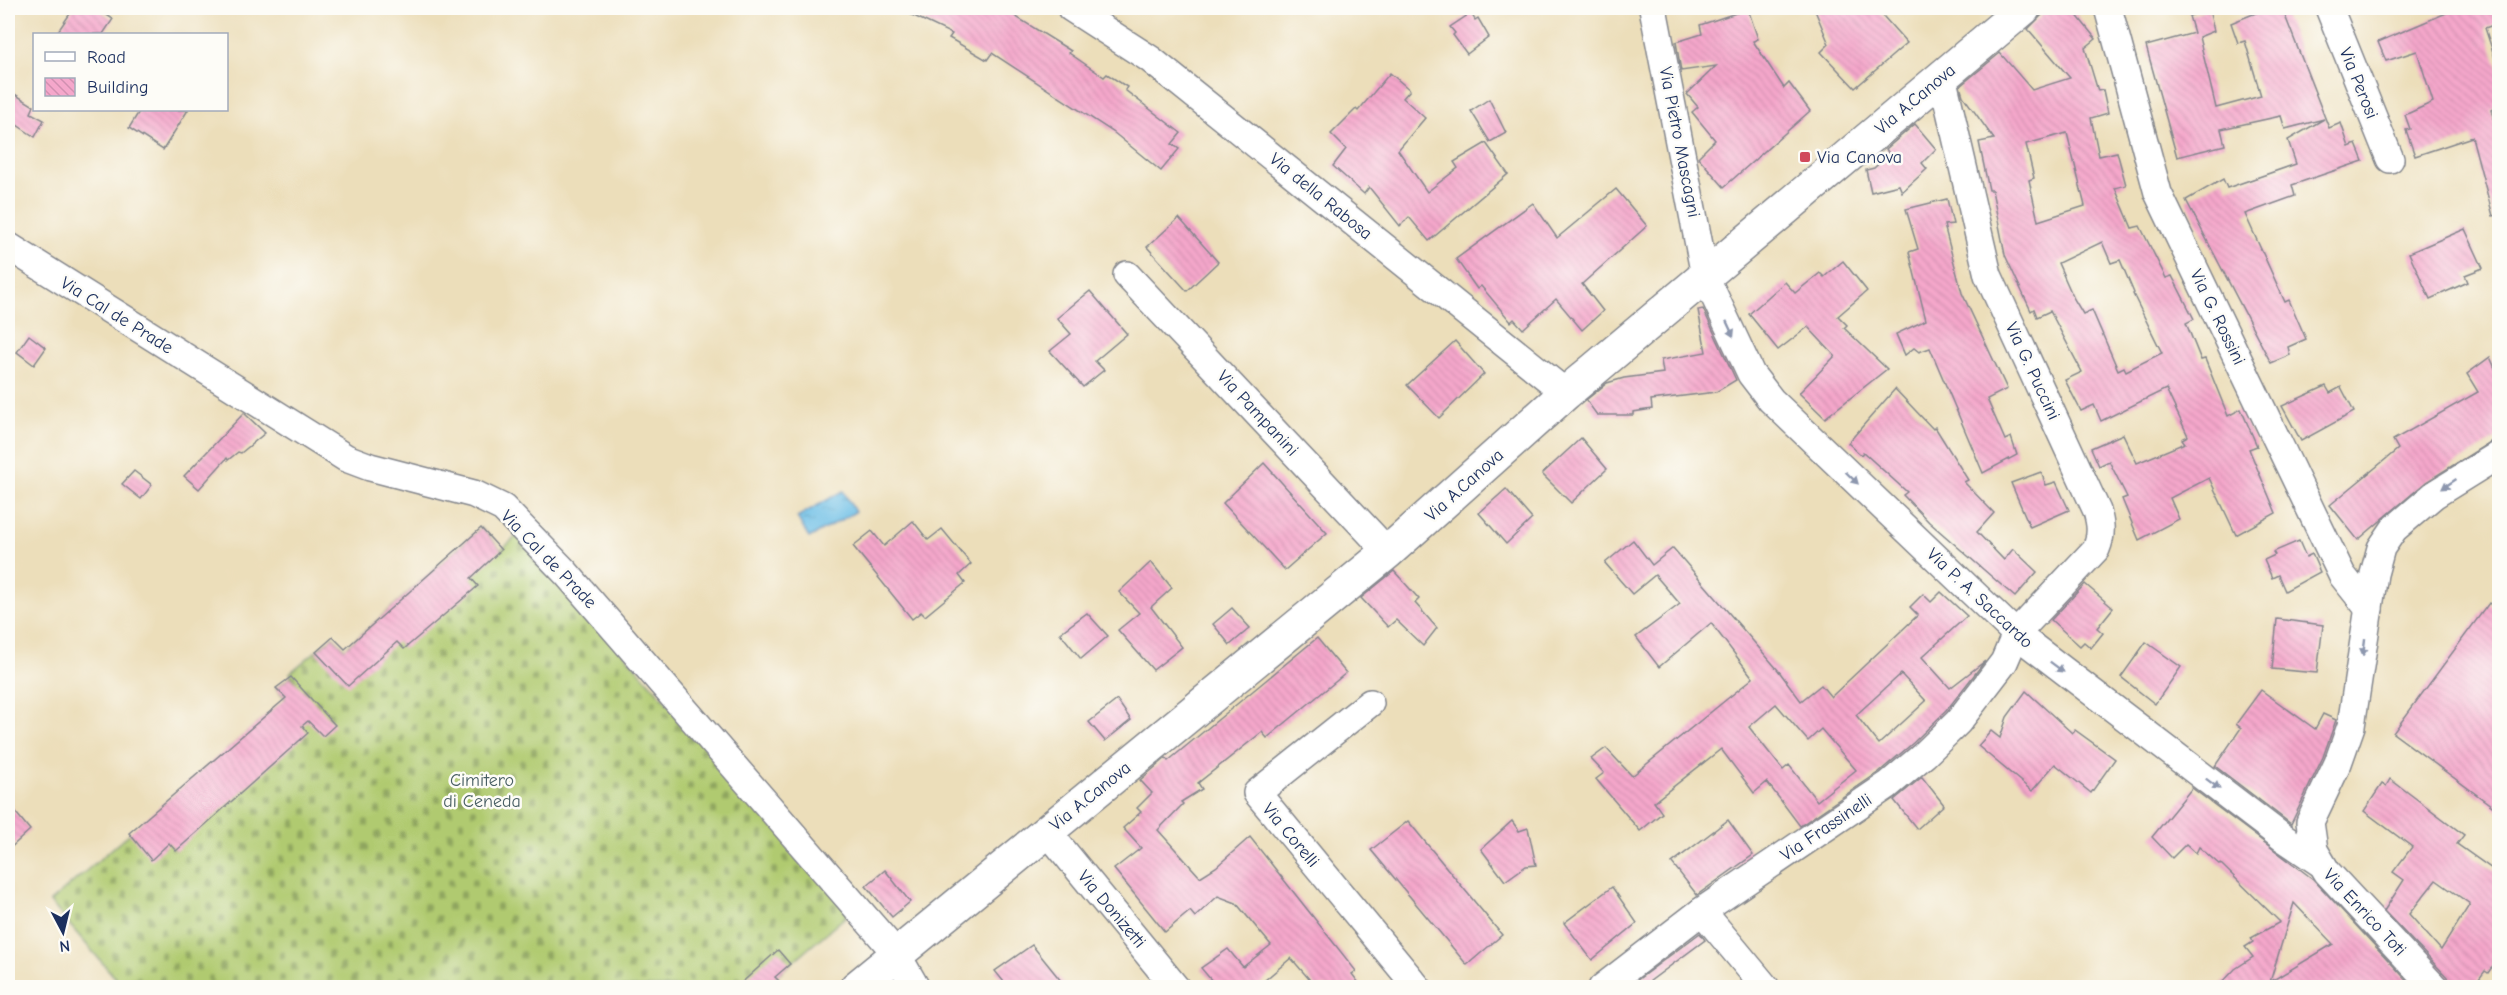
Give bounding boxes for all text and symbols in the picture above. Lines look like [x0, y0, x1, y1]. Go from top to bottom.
legend [33, 33, 228, 111]
street label: Via Perosi [2335, 44, 2382, 122]
text: Road [87, 47, 126, 68]
street label: Via A.Canova [1871, 60, 1960, 139]
street label: Via Pietro Mascagni [1655, 65, 1704, 219]
text: Building [87, 77, 149, 98]
place label: Via Canova [1817, 147, 1902, 168]
street label: Via della Rabosa [1265, 148, 1376, 244]
marker: Via Canova [1798, 150, 1812, 164]
street label: Via G. Rossini [2185, 266, 2250, 368]
street label: Via Cal de Prade [57, 272, 177, 358]
street label: Via G. Puccini [2001, 319, 2064, 423]
one-way arrow [1725, 321, 1735, 339]
street label: Via Pampanini [1213, 366, 1303, 461]
street label: Via A.Canova [1421, 445, 1508, 526]
one-way arrow [1845, 471, 1860, 485]
one-way arrow [2442, 478, 2458, 490]
street label: Via Cal de Prade [496, 506, 601, 613]
street label: Via P. A. Saccardo [1922, 544, 2037, 653]
one-way arrow [2359, 638, 2369, 657]
one-way arrow [2050, 660, 2065, 672]
street label: Via A.Canova [1045, 757, 1135, 835]
park label: Cimitero di Ceneda [443, 770, 521, 812]
one-way arrow [2205, 778, 2220, 790]
street label: Via Frassinelli [1777, 789, 1876, 866]
street label: Via Corelli [1258, 799, 1324, 872]
street label: Via Enrico Toti [2319, 864, 2410, 960]
street label: Via Donizetti [1073, 866, 1150, 952]
north arrow [33, 902, 93, 962]
text: N [58, 936, 71, 955]

